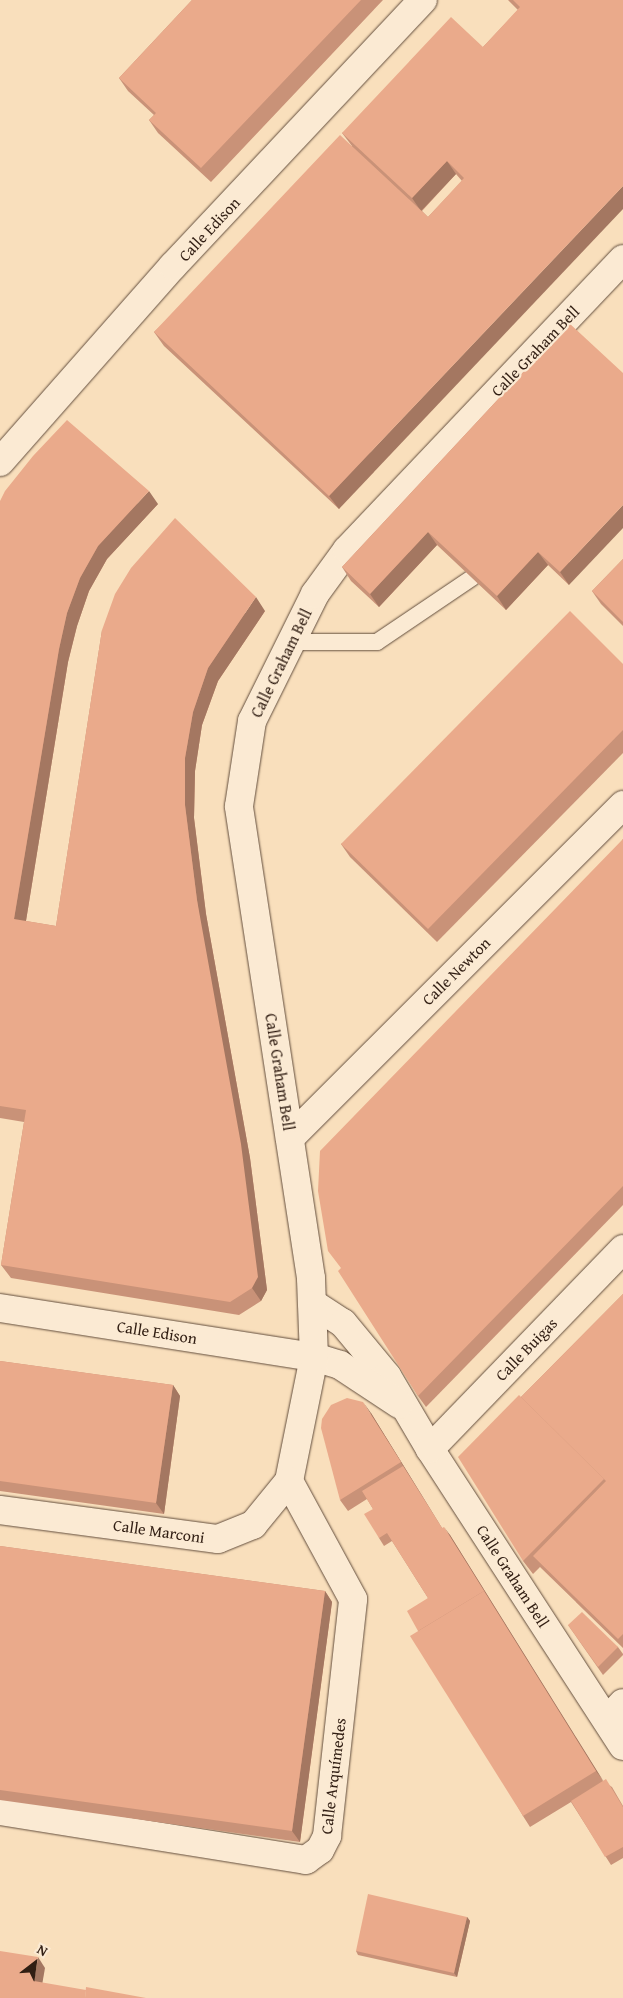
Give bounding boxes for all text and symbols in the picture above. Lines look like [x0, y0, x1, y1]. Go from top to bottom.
street label: Calle Edison [174, 193, 244, 265]
street label: Calle Graham Bell [487, 302, 583, 400]
street label: Calle Graham Bell [246, 606, 316, 720]
street label: Calle Newton [418, 933, 494, 1009]
street label: Calle Graham Bell [261, 1012, 299, 1132]
street label: Calle Buigas [491, 1313, 561, 1385]
street label: Calle Edison [116, 1316, 198, 1348]
street label: Calle Marconi [112, 1515, 206, 1547]
street label: Calle Graham Bell [473, 1521, 553, 1631]
street label: Calle Arquímedes [316, 1717, 350, 1835]
north arrow [10, 1938, 60, 1988]
text: N [33, 1939, 52, 1961]

